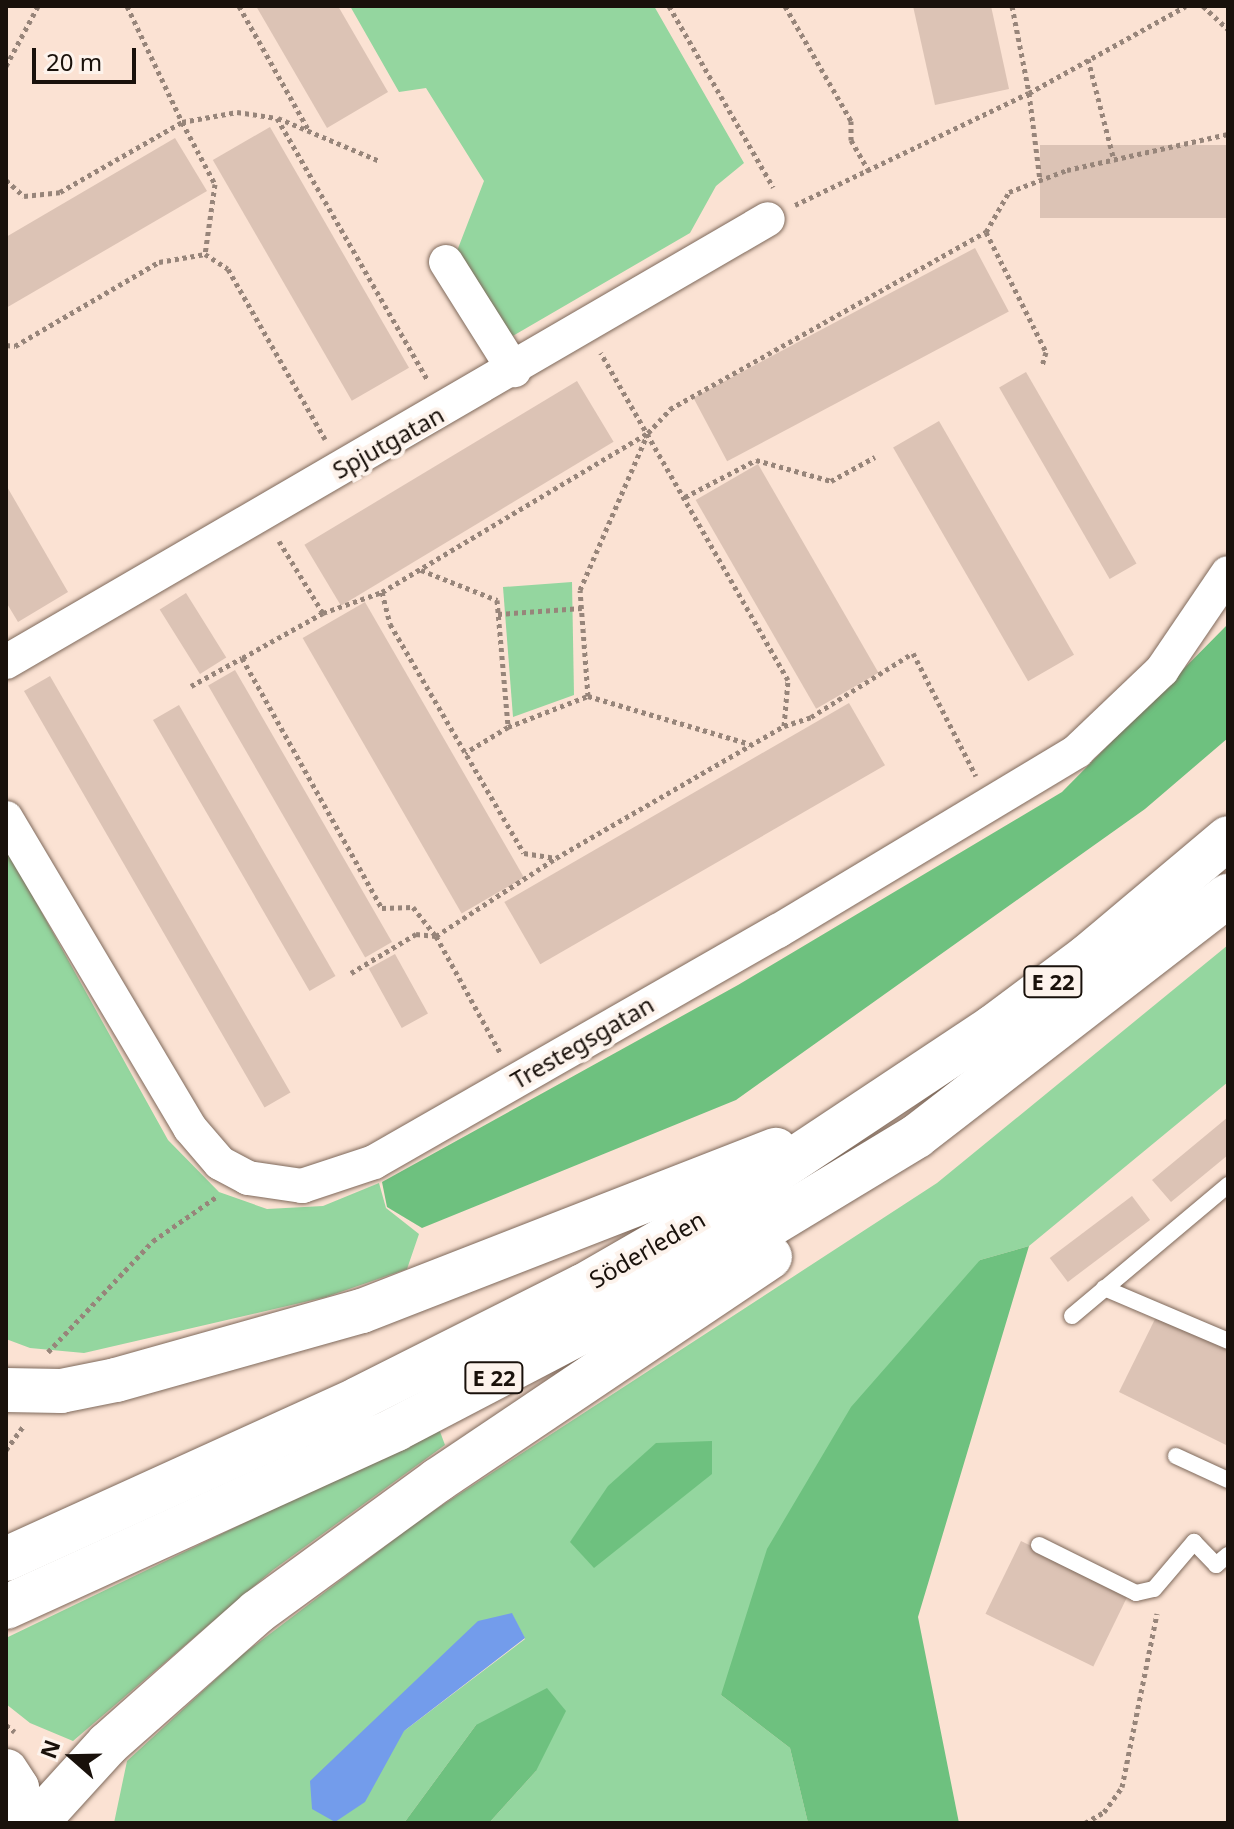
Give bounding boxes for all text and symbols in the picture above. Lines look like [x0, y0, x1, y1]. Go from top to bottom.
scale bar [36, 32, 140, 82]
text: 20 m [46, 45, 102, 78]
street label: Spjutgatan [327, 400, 449, 484]
road number: E 22 [1023, 964, 1083, 1000]
street label: Trestegsgatan [505, 989, 659, 1095]
street label: Söderleden [584, 1204, 710, 1294]
road number: E 22 [464, 1360, 524, 1396]
north arrow [32, 1717, 112, 1797]
text: N [32, 1735, 67, 1762]

